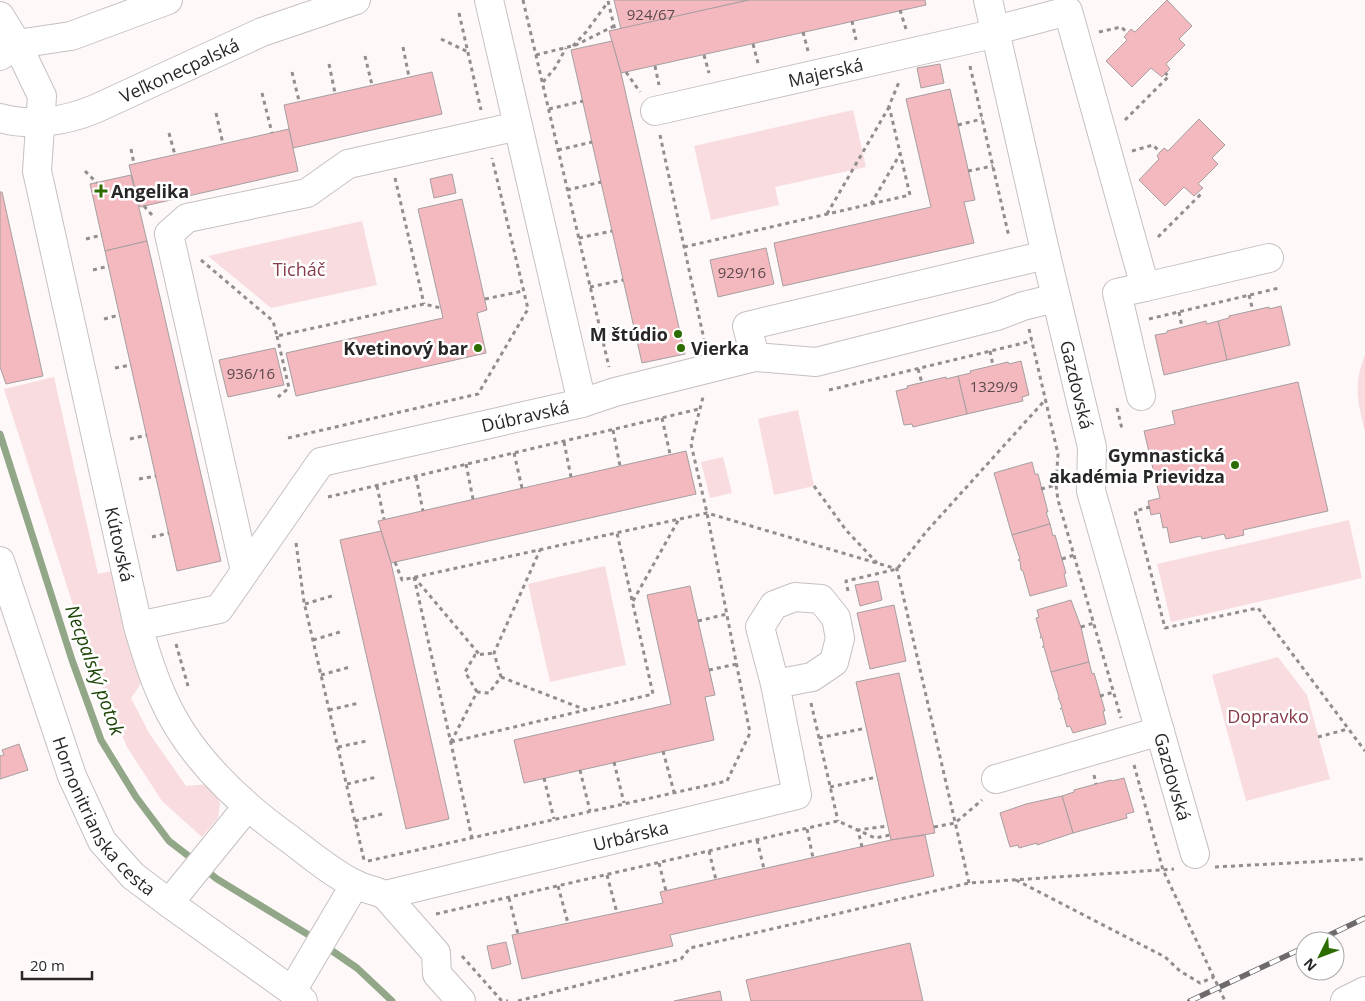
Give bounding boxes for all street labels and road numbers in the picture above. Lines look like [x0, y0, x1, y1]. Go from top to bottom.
street label: Veľkonecpalská [116, 32, 243, 108]
street label: Majerská [786, 52, 865, 92]
street label: Gazdovská [1055, 338, 1099, 432]
street label: Dúbravská [479, 394, 571, 437]
street label: Kútovská [100, 504, 140, 584]
street label: Gazdovská [1149, 730, 1197, 823]
street label: Hornonitrianska cesta [48, 733, 160, 901]
street label: Urbárska [590, 815, 671, 856]

